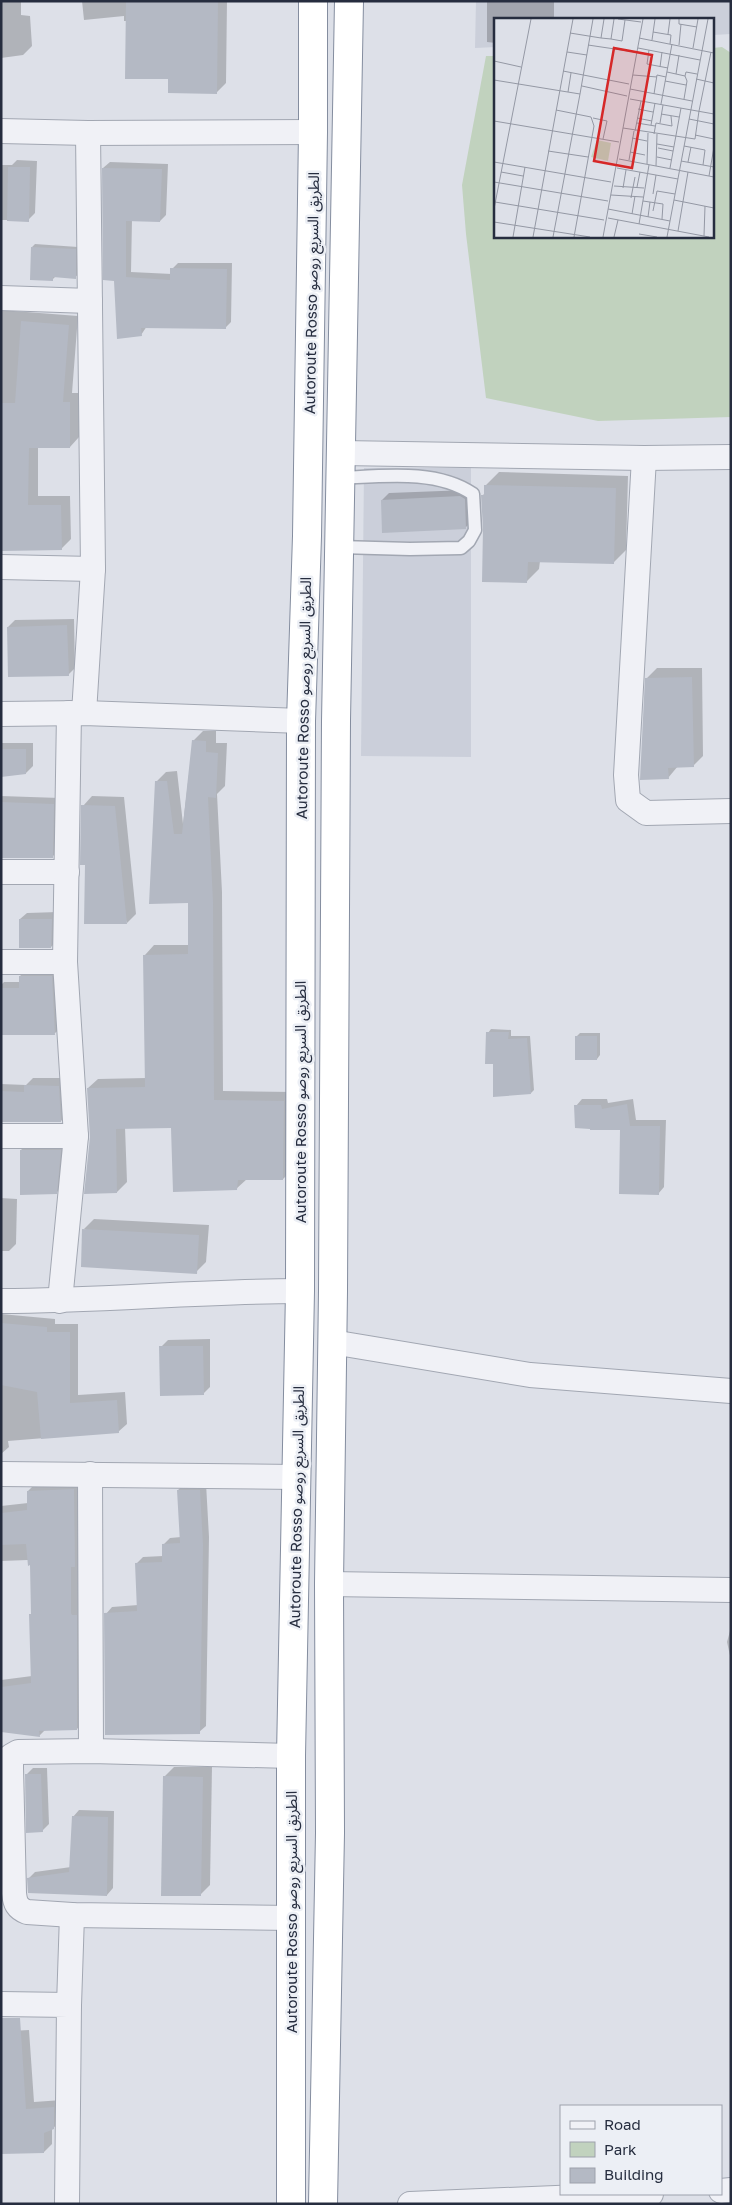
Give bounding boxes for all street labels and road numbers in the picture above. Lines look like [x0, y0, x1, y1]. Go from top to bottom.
street label: Autoroute Rosso الطريق السريع روصو [300, 172, 326, 414]
street label: Autoroute Rosso الطريق السريع روصو [292, 577, 318, 819]
street label: Autoroute Rosso الطريق السريع روصو [291, 981, 313, 1223]
street label: Autoroute Rosso الطريق السريع روصو [285, 1386, 311, 1628]
street label: Autoroute Rosso الطريق السريع روصو [282, 1791, 304, 2033]

